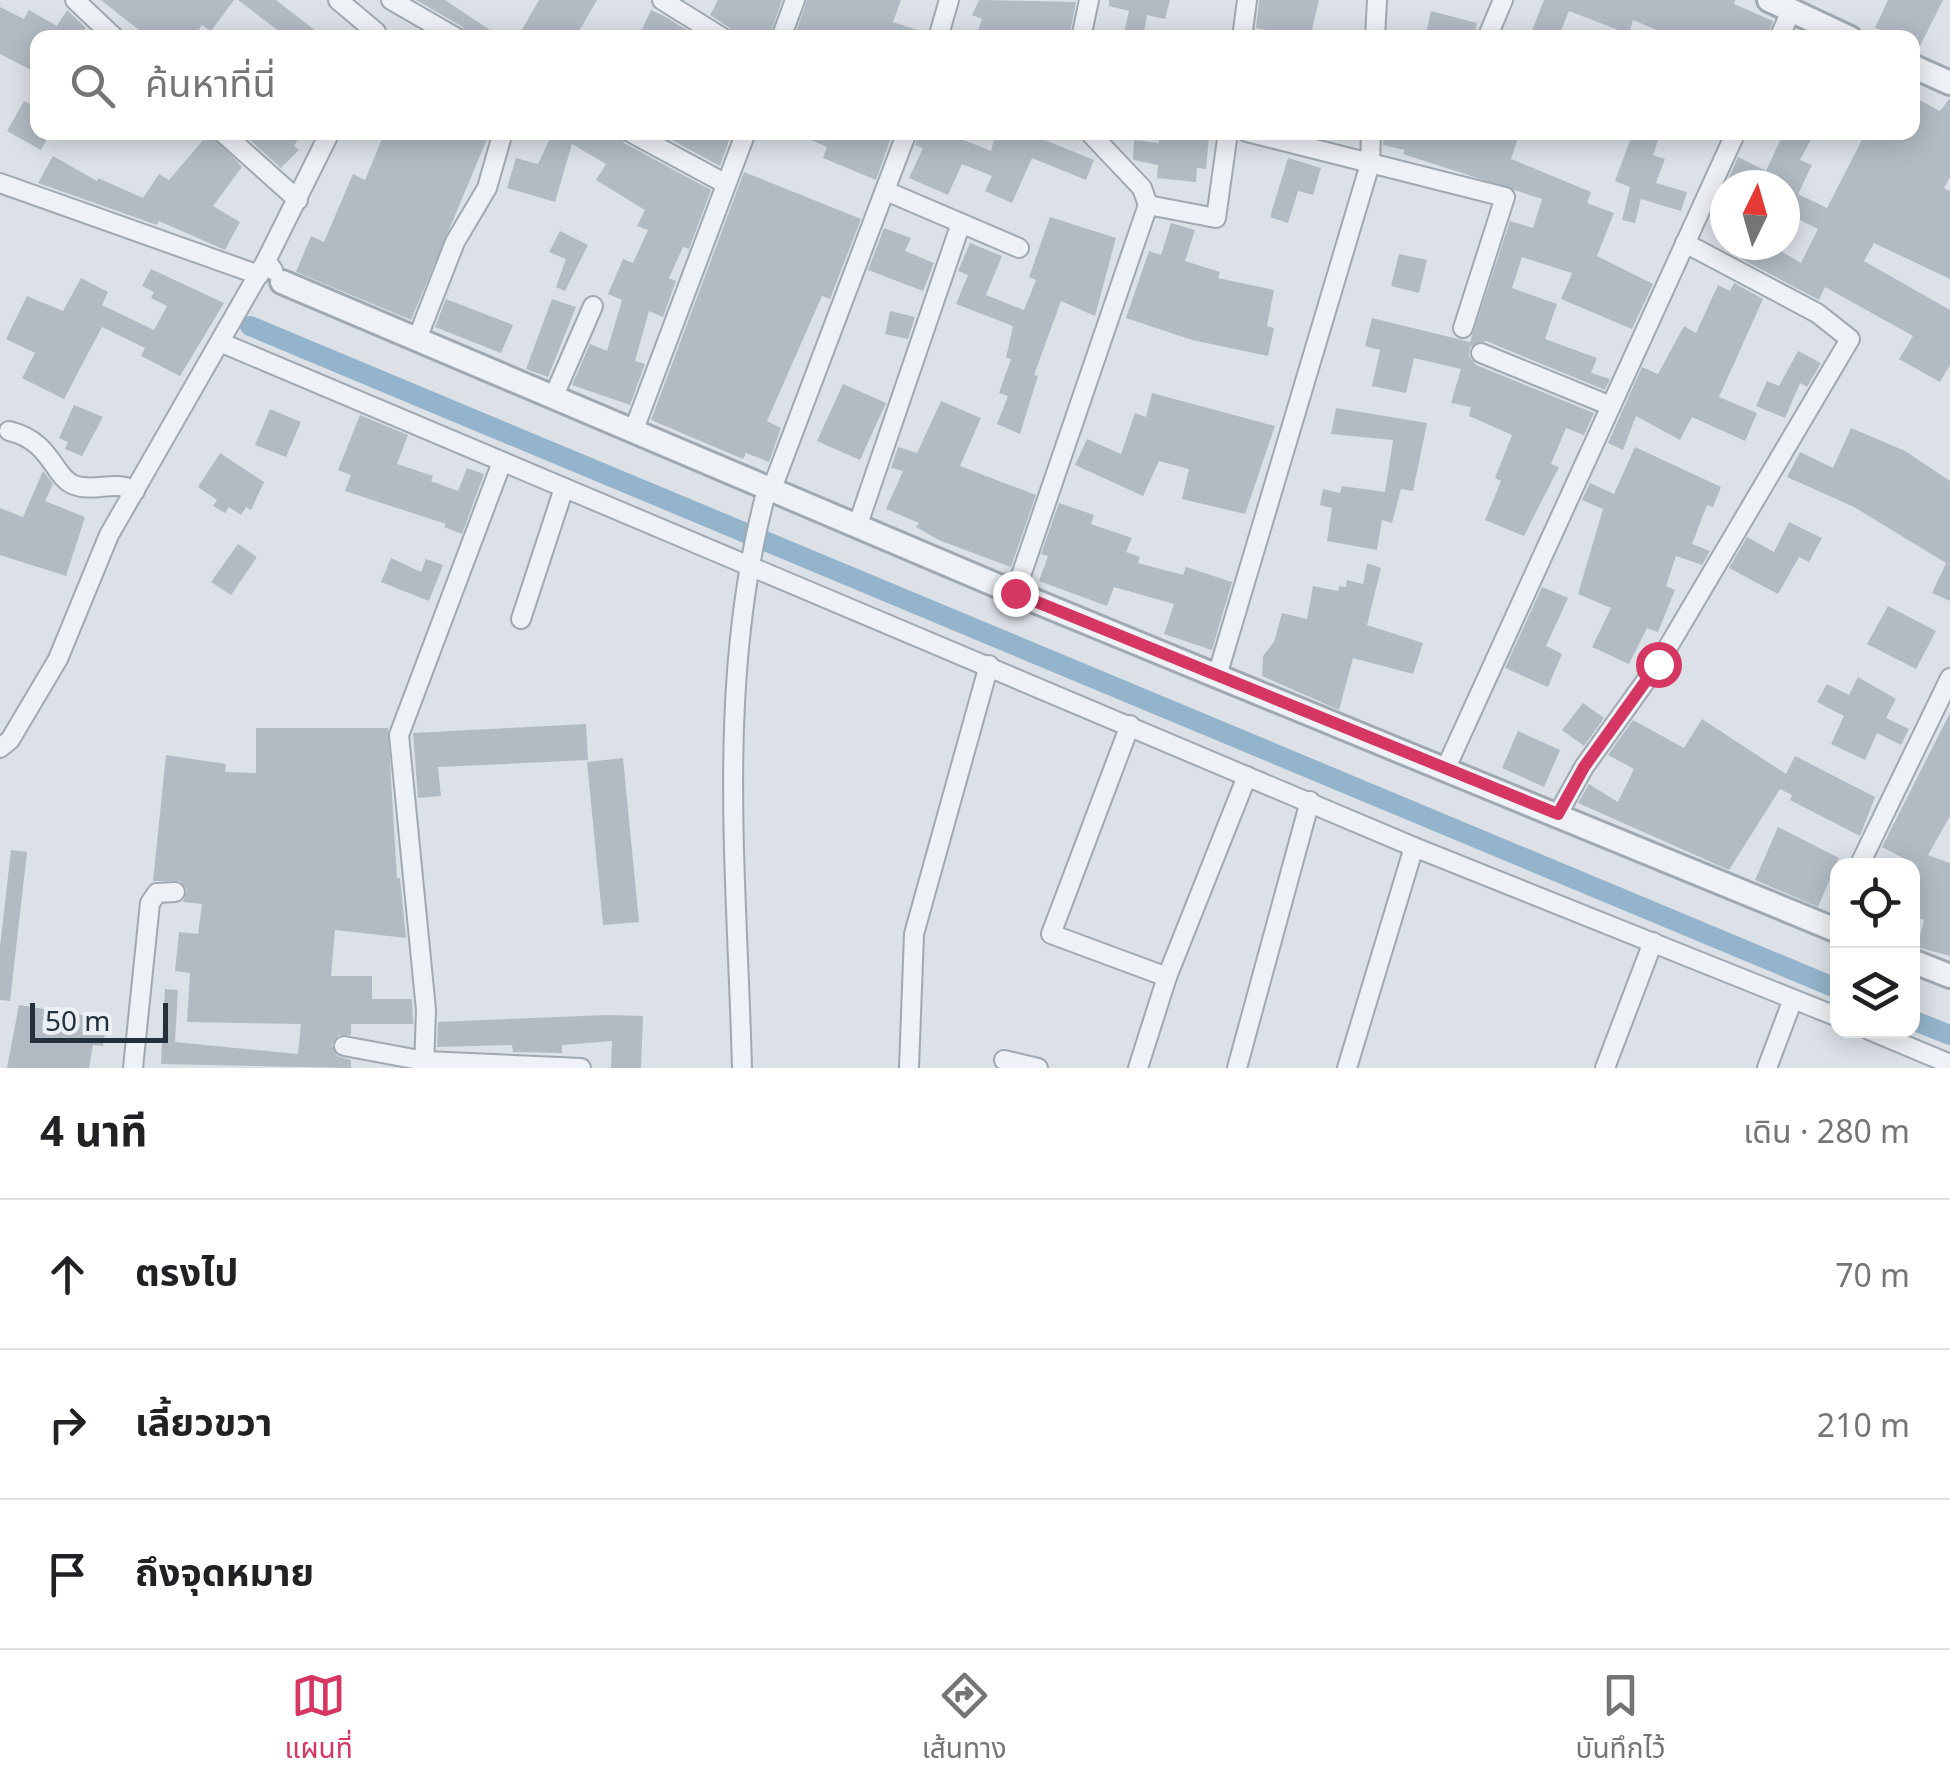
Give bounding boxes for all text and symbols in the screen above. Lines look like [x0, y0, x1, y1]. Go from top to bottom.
search box [30, 30, 1920, 140]
text: ค้นหาที่นี่ [145, 56, 276, 108]
icon: search [65, 58, 120, 113]
north arrow [1710, 170, 1800, 260]
route end [993, 571, 1039, 617]
route start [1636, 642, 1682, 688]
map controls [1830, 858, 1920, 1038]
button: locate [1830, 858, 1920, 948]
button: layers [1830, 948, 1920, 1038]
scale bar [30, 998, 168, 1042]
text: 50 m [45, 1001, 111, 1039]
text: 4 นาที [40, 1101, 147, 1158]
text: เดิน · 280 m [1743, 1109, 1910, 1152]
text: ตรงไป [135, 1245, 238, 1297]
icon: ahead [40, 1247, 95, 1302]
text: 70 m [1835, 1253, 1910, 1296]
text: เลี้ยวขวา [135, 1395, 272, 1447]
icon: right [40, 1397, 95, 1452]
text: 210 m [1817, 1403, 1910, 1446]
text: ถึงจุดหมาย [135, 1545, 314, 1597]
icon: arrive [40, 1547, 95, 1602]
tab: แผนที่ [285, 1668, 353, 1771]
tab: เส้นทาง [922, 1668, 1006, 1771]
tab: บันทึกไว้ [1576, 1668, 1665, 1771]

